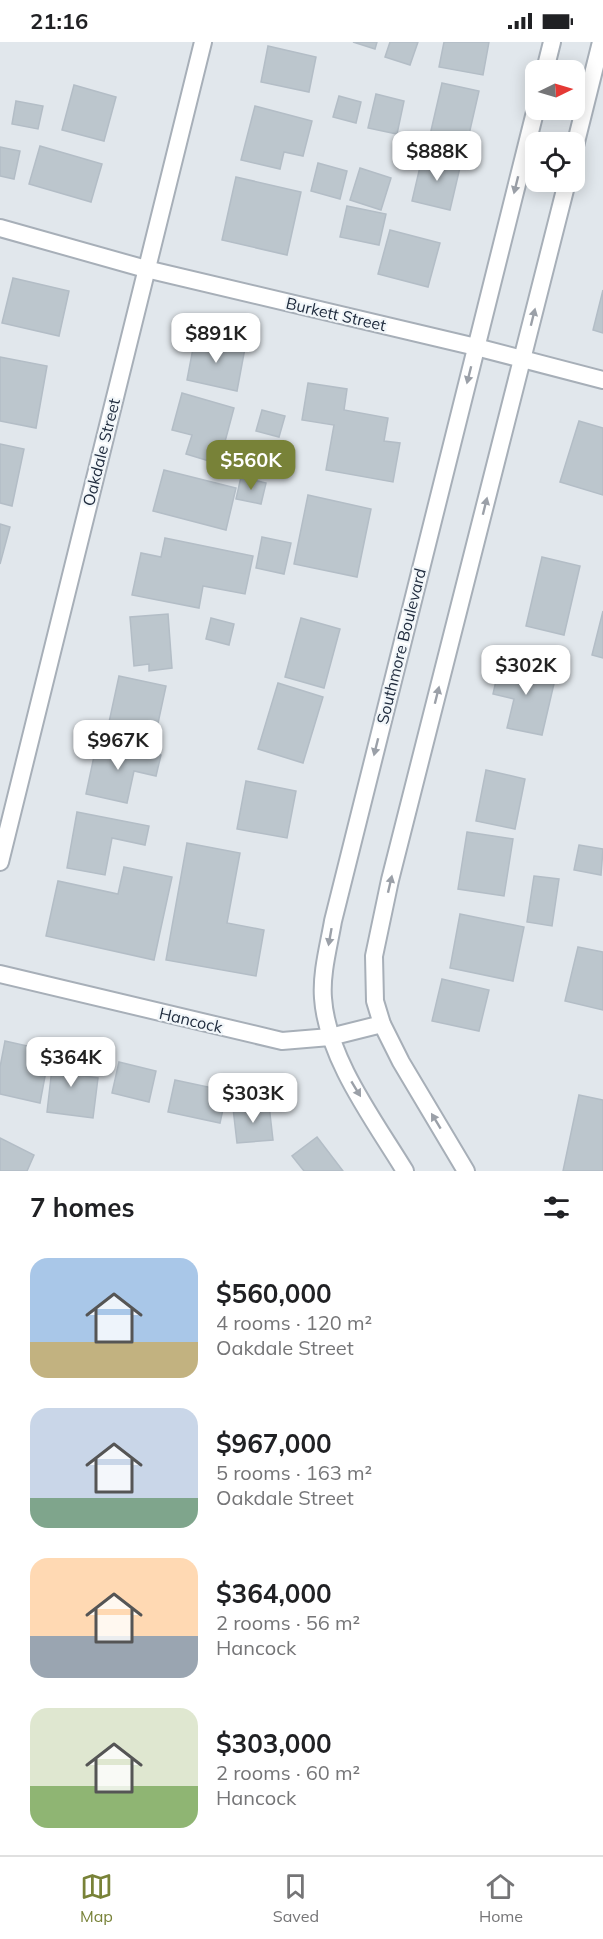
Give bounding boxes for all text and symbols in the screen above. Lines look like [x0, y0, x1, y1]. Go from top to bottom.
text: 21:16 [30, 7, 88, 35]
north arrow [525, 60, 585, 120]
map controls [525, 60, 585, 192]
pin: $888K [395, 131, 479, 182]
button: locate [525, 132, 585, 192]
text: $888K [406, 138, 468, 163]
one-way arrow [511, 176, 521, 195]
street label: Burkett Street [284, 293, 388, 335]
one-way arrow [528, 308, 538, 326]
pin: $891K [174, 313, 258, 364]
text: $891K [185, 320, 247, 345]
one-way arrow [463, 365, 473, 384]
street label: Oakdale Street [78, 396, 124, 508]
pin: $560K [209, 440, 293, 491]
text: $560K [220, 447, 282, 472]
one-way arrow [481, 497, 491, 515]
street label: Southmore Boulevard [372, 566, 430, 726]
pin: $302K [484, 645, 568, 696]
text: $302K [495, 652, 557, 677]
one-way arrow [433, 686, 443, 704]
pin: $967K [76, 720, 160, 771]
text: $967K [87, 727, 149, 752]
one-way arrow [371, 738, 381, 757]
one-way arrow [385, 875, 395, 894]
one-way arrow [326, 927, 335, 946]
street label: Hancock [157, 1003, 225, 1037]
pin: $364K [29, 1037, 113, 1088]
text: $364K [40, 1044, 102, 1069]
pin: $303K [211, 1073, 295, 1124]
text: $303K [222, 1080, 284, 1105]
one-way arrow [351, 1081, 361, 1098]
one-way arrow [431, 1113, 442, 1129]
text: 7 homes [30, 1191, 134, 1224]
icon: filters [540, 1191, 573, 1224]
text: $560,000 [216, 1277, 332, 1310]
icon: home [78, 1282, 150, 1354]
text: 4 rooms · 120 m² [216, 1310, 372, 1335]
text: Oakdale Street [216, 1335, 354, 1360]
text: $967,000 [216, 1427, 332, 1460]
icon: home [78, 1432, 150, 1504]
text: 5 rooms · 163 m² [216, 1460, 372, 1485]
text: Oakdale Street [216, 1485, 354, 1510]
text: $364,000 [216, 1577, 332, 1610]
icon: home [78, 1582, 150, 1654]
text: 2 rooms · 56 m² [216, 1610, 360, 1635]
text: Hancock [216, 1635, 296, 1660]
text: $303,000 [216, 1727, 332, 1760]
icon: home [78, 1732, 150, 1804]
text: 2 rooms · 60 m² [216, 1760, 360, 1785]
text: Hancock [216, 1785, 296, 1810]
tab: Map [80, 1870, 113, 1926]
tab: Saved [273, 1870, 319, 1926]
tab: Home [479, 1870, 523, 1926]

